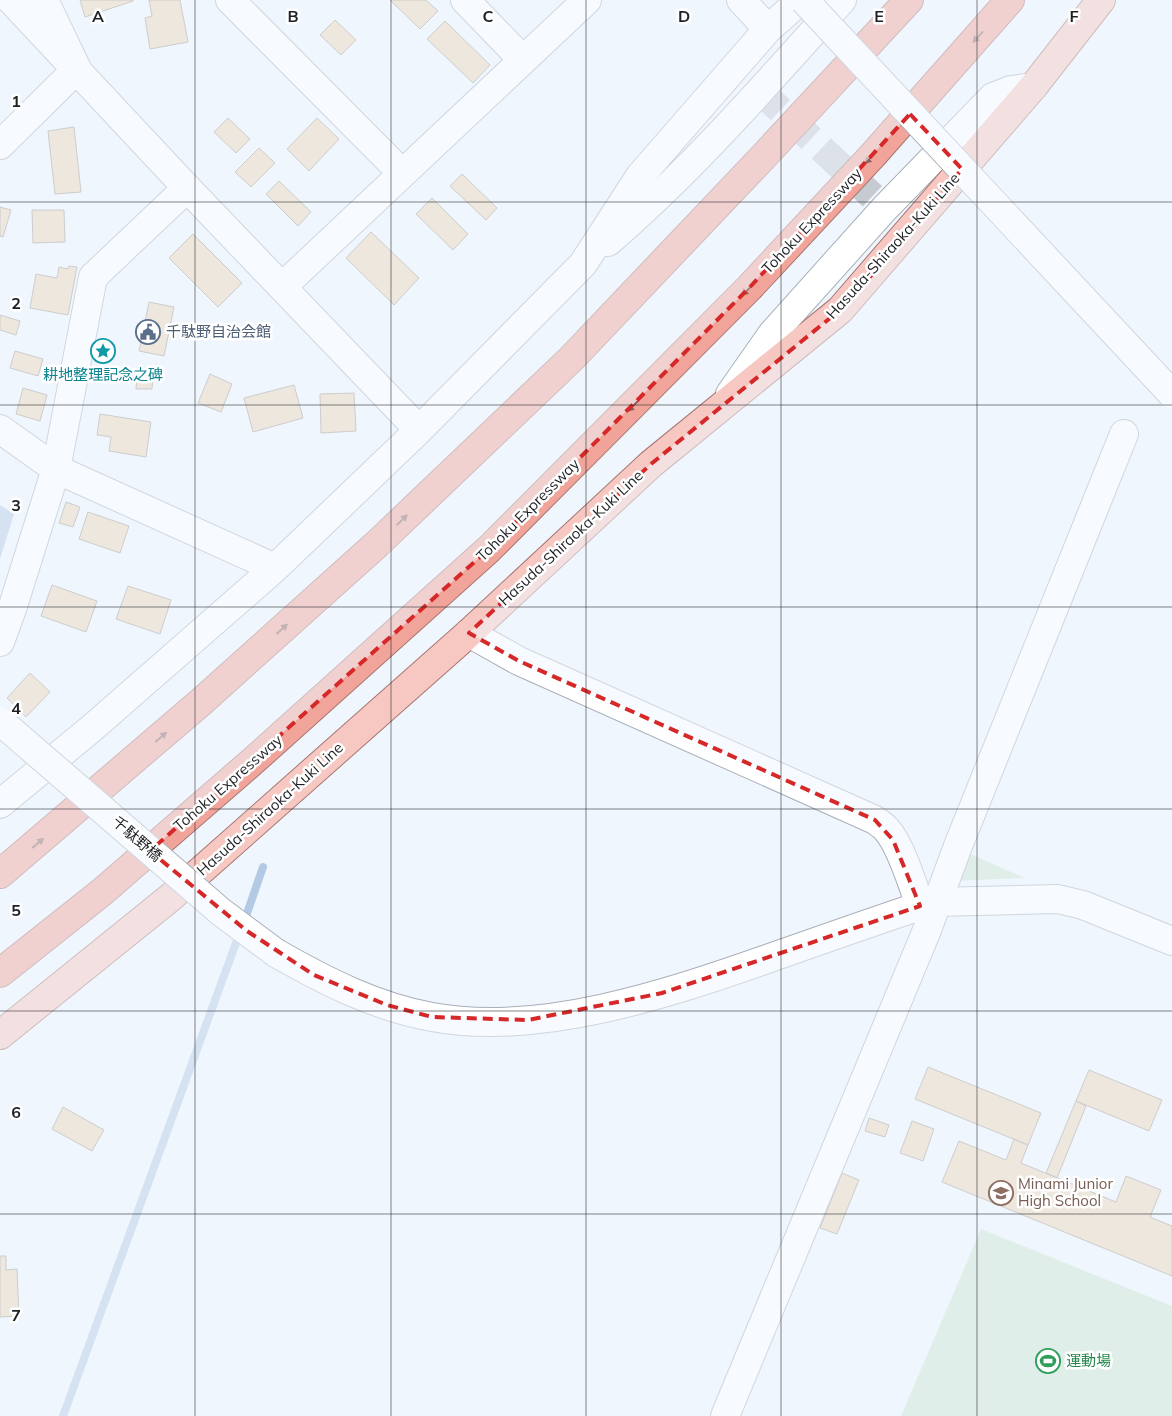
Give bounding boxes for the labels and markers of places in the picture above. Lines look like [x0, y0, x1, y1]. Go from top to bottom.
public building icon: 千駄野自治会館 [135, 319, 161, 345]
place label: 千駄野自治会館 [166, 322, 271, 341]
place icon: 耕地整理記念之碑 [90, 338, 116, 364]
place label: 耕地整理記念之碑 [43, 365, 163, 384]
place label: Minami Junior High School [1018, 1174, 1113, 1210]
school or university icon: Minami Junior High School [988, 1180, 1014, 1206]
sports icon: 運動場 [1035, 1348, 1061, 1374]
place label: 運動場 [1066, 1351, 1111, 1370]

